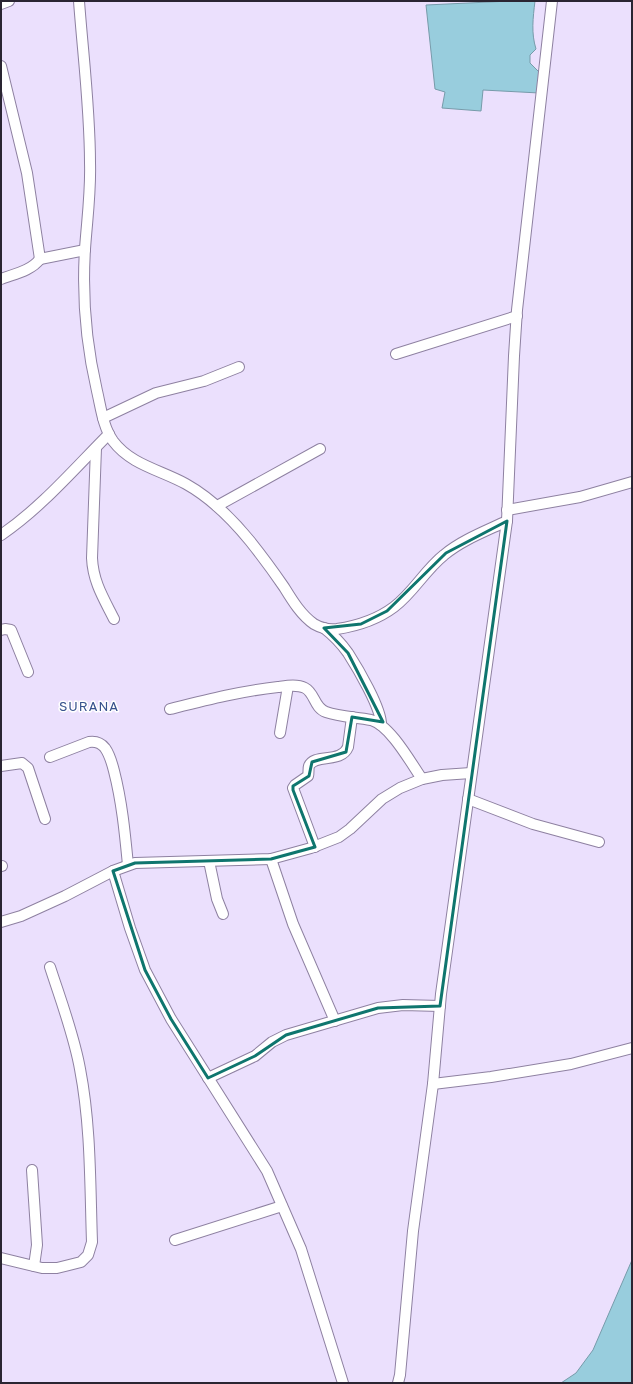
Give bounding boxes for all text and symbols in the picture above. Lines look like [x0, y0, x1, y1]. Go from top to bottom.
district label: SURANA [59, 698, 119, 714]

